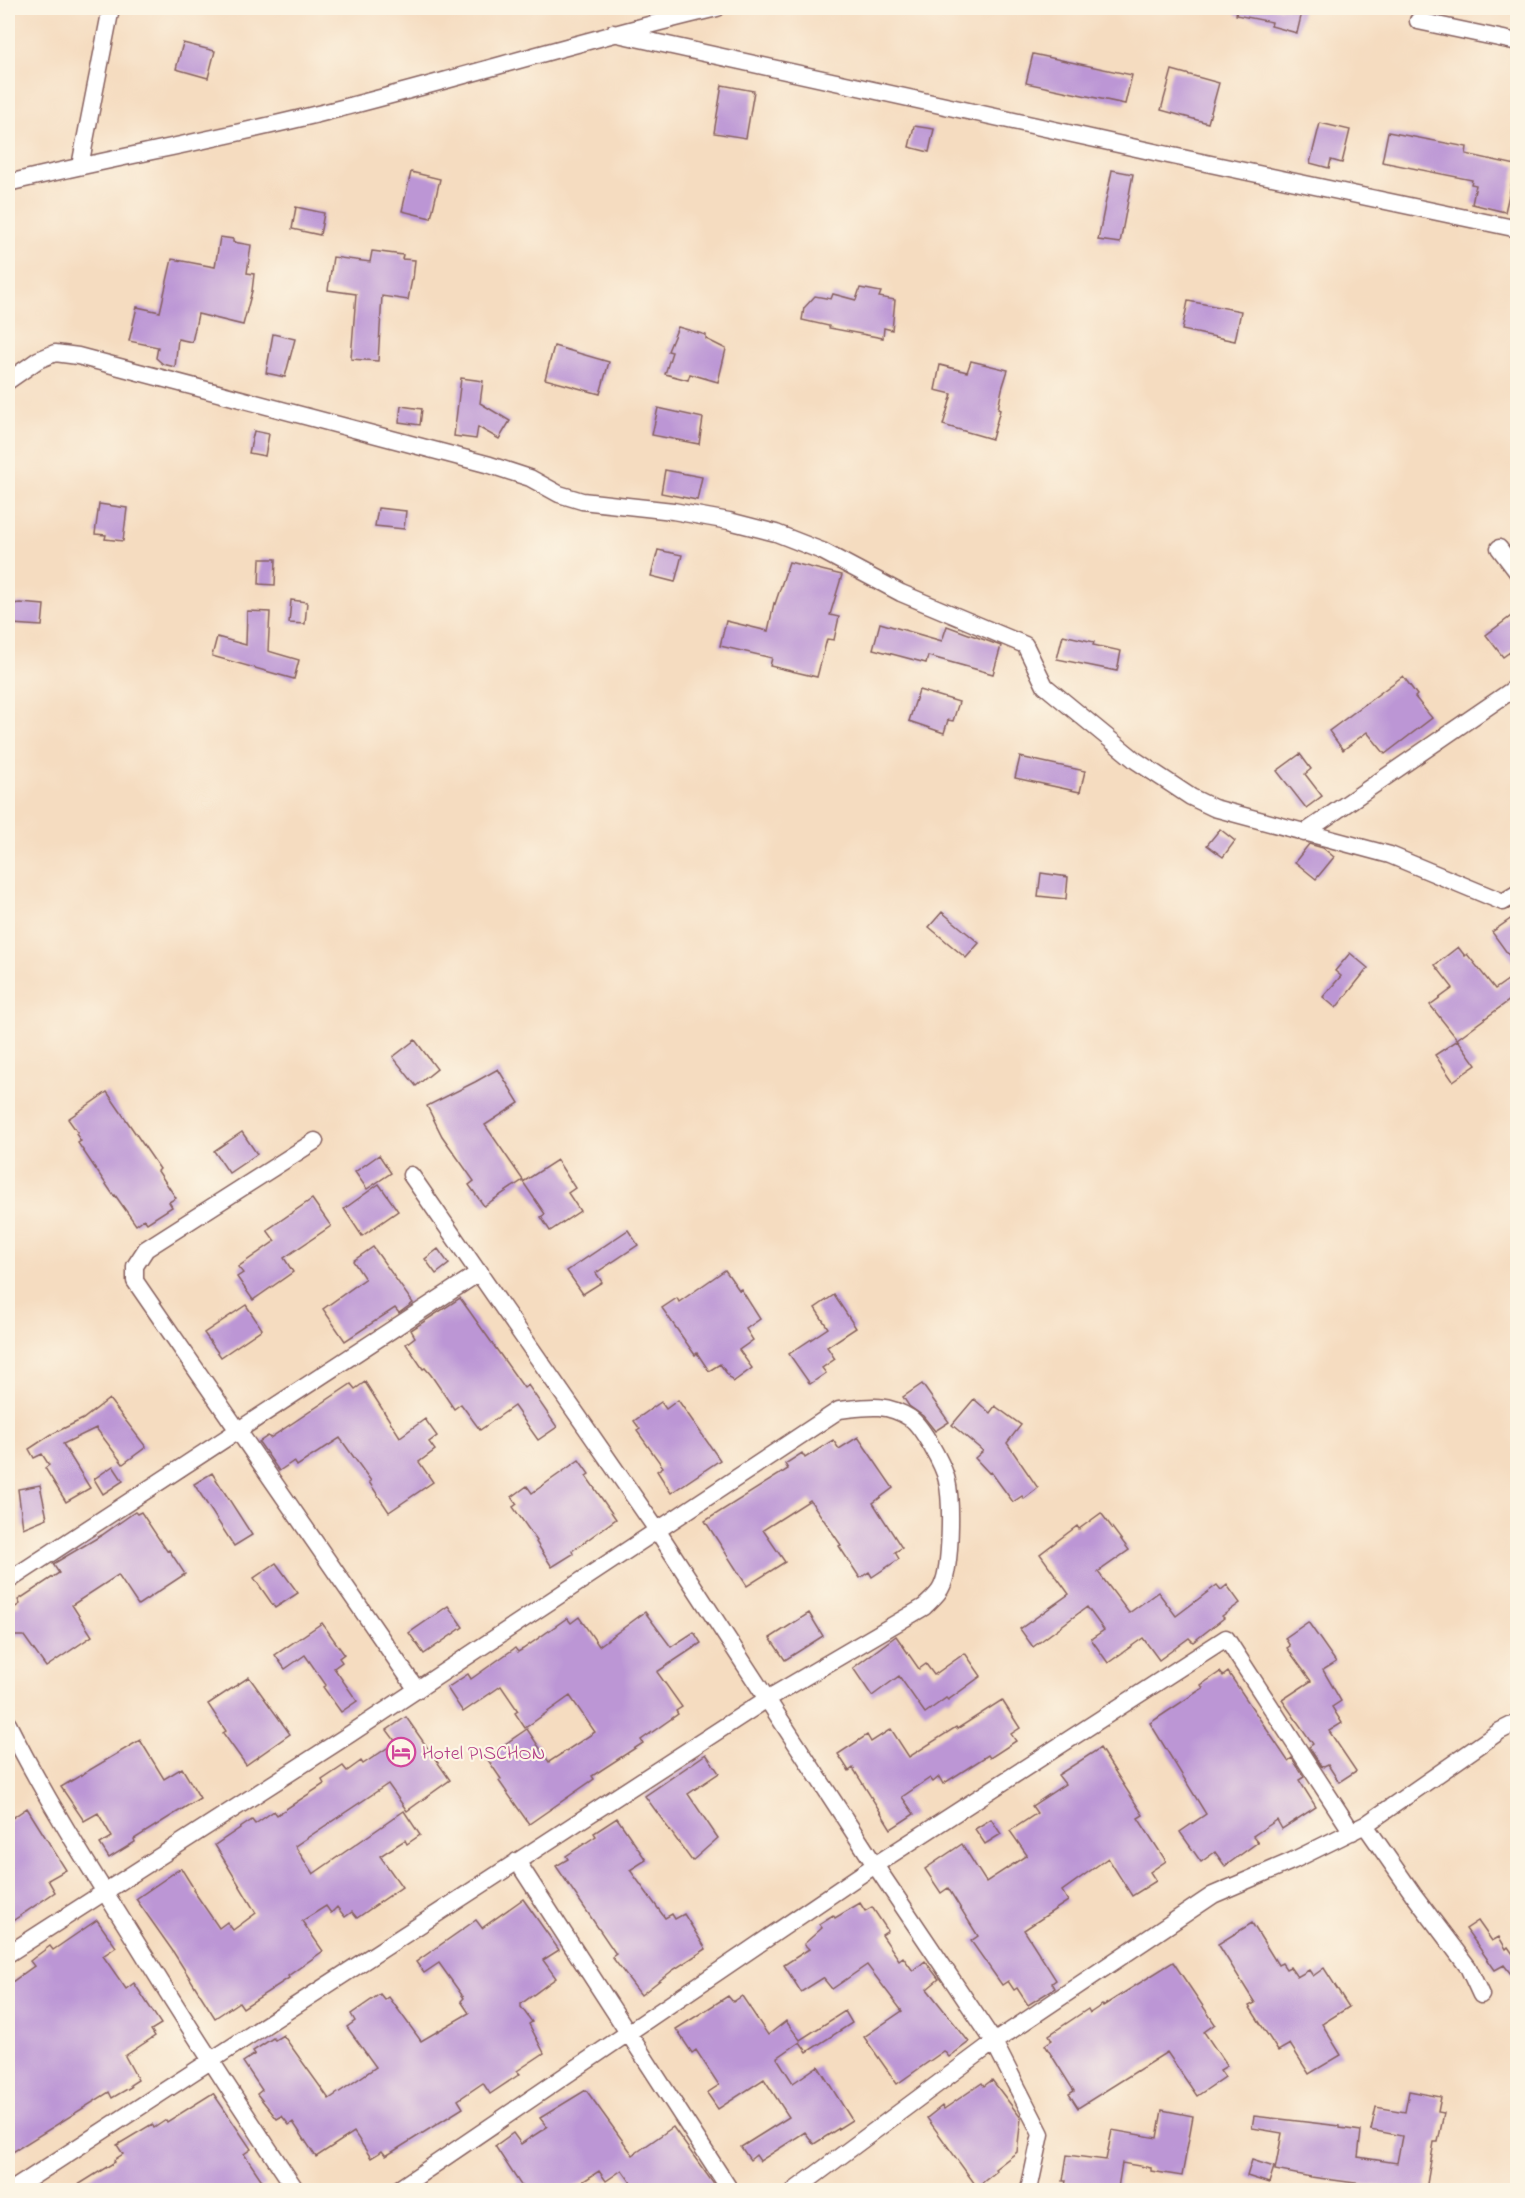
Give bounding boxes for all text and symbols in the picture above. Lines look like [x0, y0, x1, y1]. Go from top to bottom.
hotel icon: Hotel PISCHON [385, 1736, 417, 1768]
place label: Hotel PISCHON [422, 1740, 545, 1769]

